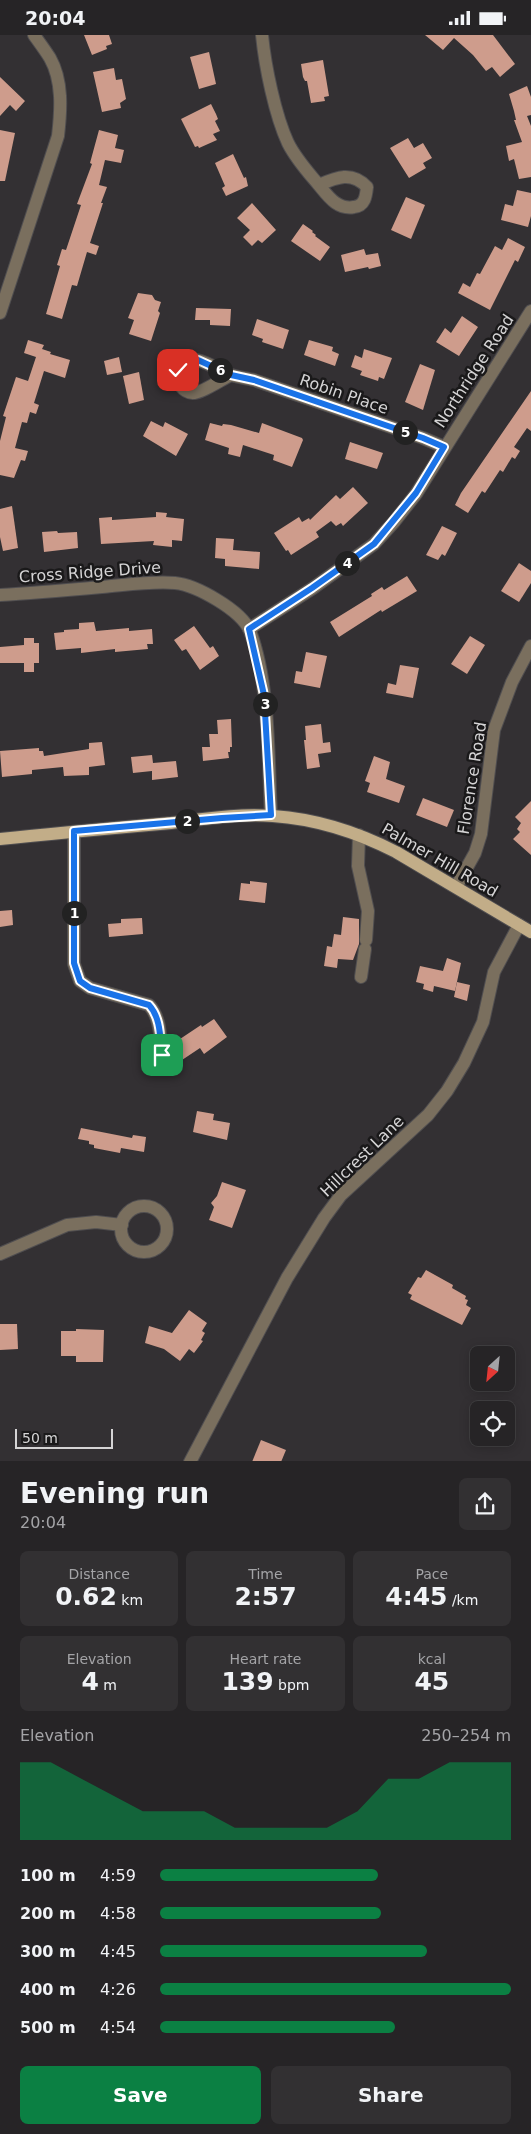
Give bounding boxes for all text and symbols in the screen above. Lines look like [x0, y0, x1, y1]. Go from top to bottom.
text: 20:04 [25, 7, 85, 29]
street label: Northridge Road [430, 311, 518, 431]
pin [157, 349, 199, 391]
icon: check [164, 356, 192, 384]
pin: 6 [208, 357, 232, 383]
text: 6 [216, 362, 225, 378]
street label: Robin Place [297, 370, 391, 418]
pin: 5 [392, 419, 418, 445]
text: 5 [401, 424, 410, 440]
pin: 4 [334, 551, 360, 575]
text: 4 [343, 555, 352, 571]
street label: Cross Ridge Drive [18, 558, 162, 586]
pin: 3 [252, 691, 278, 717]
text: 3 [261, 696, 270, 712]
street label: Florence Road [454, 720, 490, 836]
pin: 2 [174, 809, 200, 833]
text: 2 [183, 813, 192, 829]
street label: Palmer Hill Road [379, 819, 501, 901]
pin: 1 [62, 901, 86, 925]
text: 1 [70, 905, 79, 921]
pin [141, 1034, 183, 1076]
icon: arrive [148, 1041, 176, 1069]
street label: Hillcrest Lane [316, 1111, 408, 1201]
north arrow [470, 1346, 515, 1391]
map controls [470, 1346, 515, 1446]
button: locate [470, 1401, 515, 1446]
scale bar [15, 1427, 112, 1450]
text: 50 m [22, 1430, 58, 1446]
text: Evening run [20, 1477, 209, 1510]
button: share [459, 1478, 511, 1530]
text: 20:04 [20, 1513, 66, 1532]
text: Distance [69, 1566, 130, 1582]
text: Time [248, 1566, 283, 1582]
text: Pace [415, 1566, 448, 1582]
text: 0.62 [55, 1582, 117, 1611]
text: 2:57 [234, 1582, 297, 1611]
text: 4:45 [385, 1582, 447, 1611]
text: km [117, 1592, 143, 1608]
text: /km [447, 1592, 478, 1608]
text: Elevation [67, 1651, 132, 1667]
text: Heart rate [230, 1651, 301, 1667]
text: kcal [418, 1651, 446, 1667]
text: 4 [81, 1667, 99, 1696]
text: 139 [221, 1667, 274, 1696]
text: 45 [414, 1667, 449, 1696]
text: m [99, 1677, 117, 1693]
text: bpm [274, 1677, 310, 1693]
text: Elevation [20, 1726, 94, 1745]
text: 250–254 m [421, 1726, 511, 1745]
text: 100 m [20, 1866, 76, 1885]
text: 4:59 [100, 1866, 136, 1885]
text: 200 m [20, 1904, 76, 1923]
text: 4:58 [100, 1904, 136, 1923]
text: 300 m [20, 1942, 76, 1961]
text: 4:45 [100, 1942, 136, 1961]
text: 400 m [20, 1980, 76, 1999]
text: 4:26 [100, 1980, 136, 1999]
text: 500 m [20, 2018, 76, 2037]
text: 4:54 [100, 2018, 136, 2037]
button: Save [20, 2066, 261, 2124]
button: Share [271, 2066, 511, 2124]

